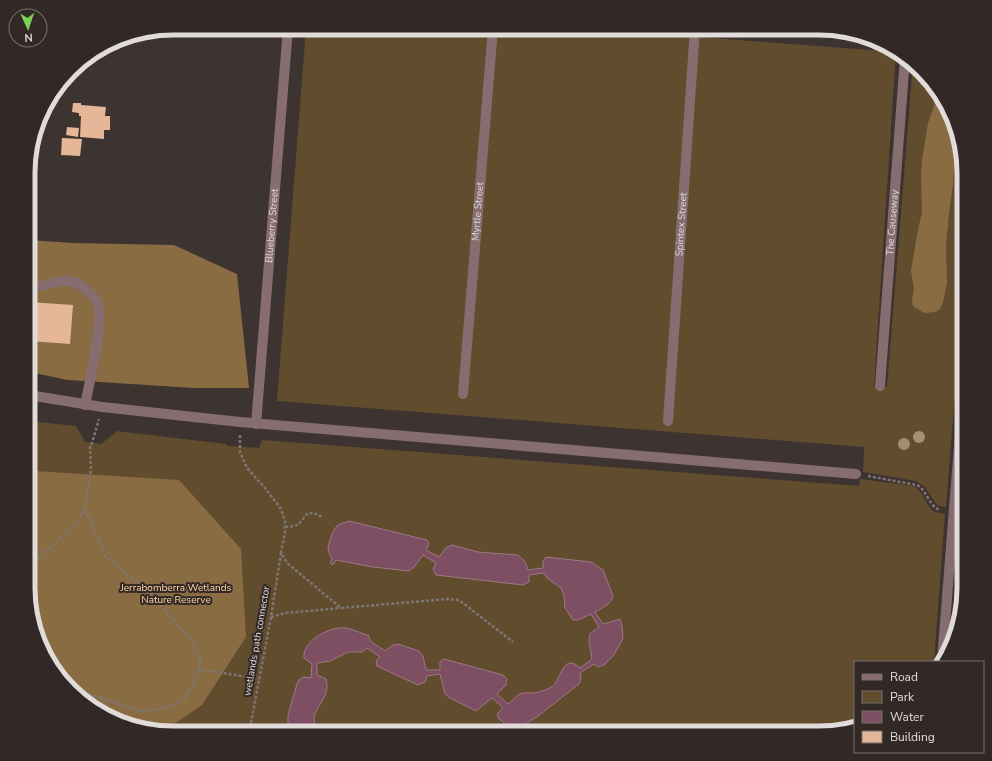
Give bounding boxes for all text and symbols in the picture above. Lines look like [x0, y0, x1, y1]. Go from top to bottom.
north arrow [8, 8, 48, 48]
text: N [24, 30, 33, 45]
street label: Myrtle Street [469, 181, 487, 242]
street label: Blueberry Street [262, 188, 282, 263]
street label: The Causeway [883, 188, 902, 256]
street label: Spintex Street [672, 192, 691, 257]
park label: Jerrabomberra Wetlands Nature Reserve [120, 581, 232, 607]
street label: wetlands path connector [240, 585, 274, 697]
legend [854, 661, 984, 753]
text: Road [890, 669, 918, 685]
text: Park [890, 689, 915, 705]
text: Water [890, 709, 924, 725]
text: Building [890, 729, 935, 745]

